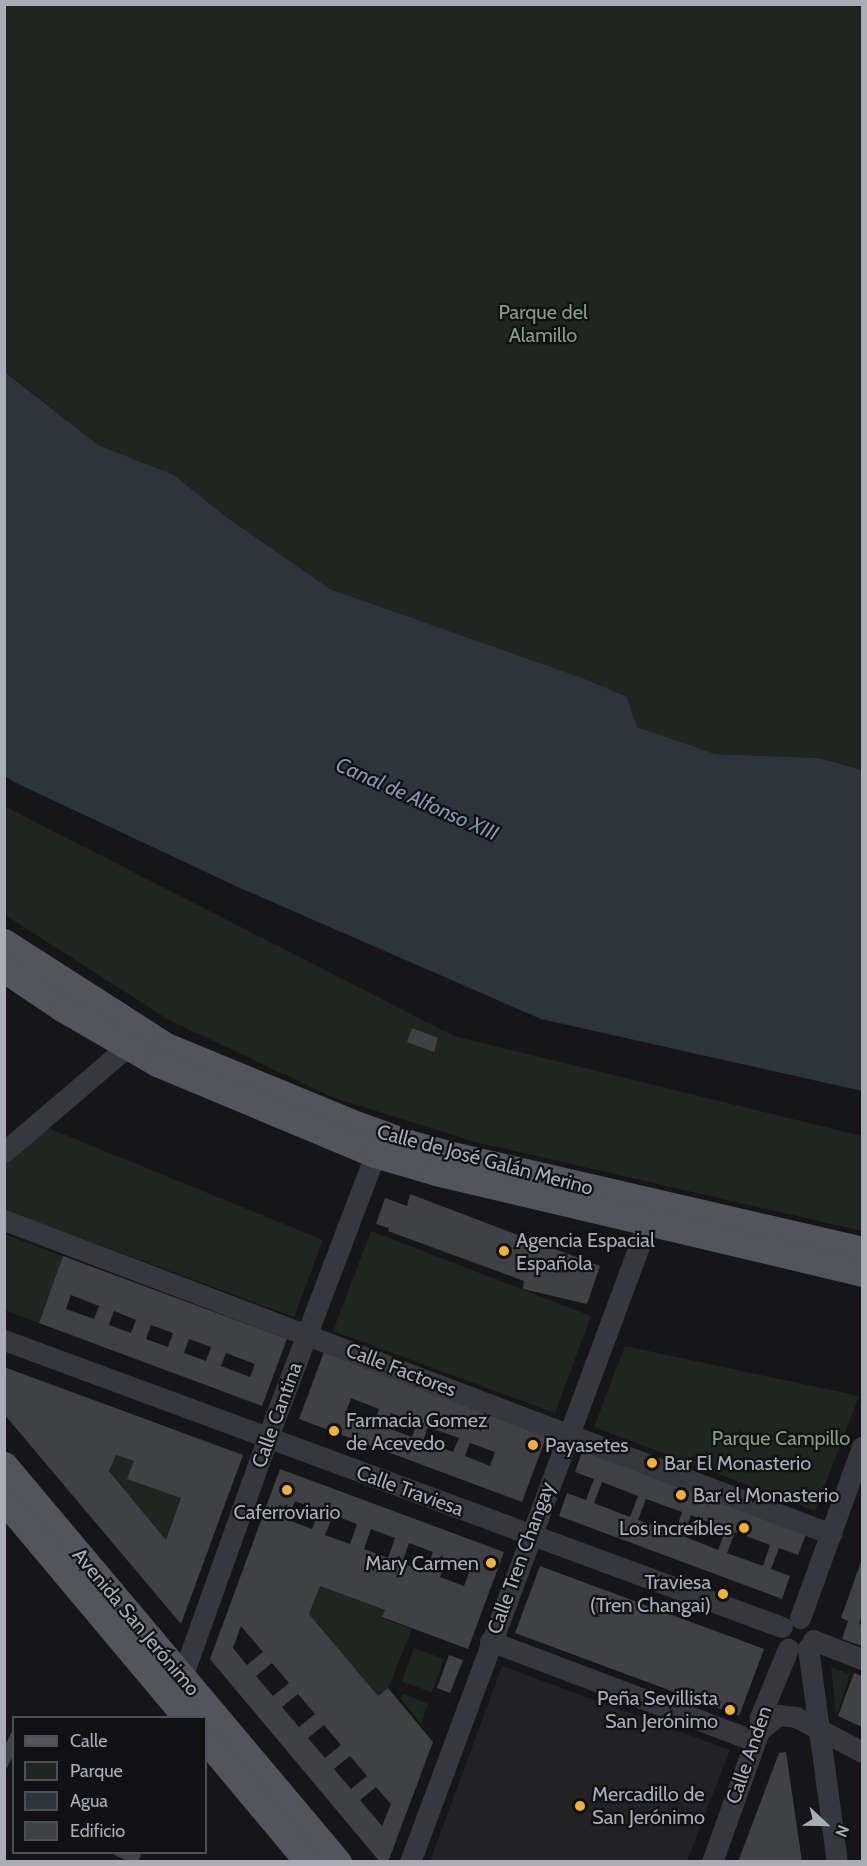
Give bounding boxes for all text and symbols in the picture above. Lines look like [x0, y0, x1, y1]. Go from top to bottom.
park label: Parque del Alamillo [498, 301, 588, 348]
water label: Canal de Alfonso XIII [332, 752, 502, 846]
street label: Calle de José Galán Merino [374, 1120, 596, 1200]
place label: Agencia Espacial Española [516, 1228, 655, 1275]
marker: Agencia Espacial Española [497, 1244, 511, 1258]
street label: Calle Factores [342, 1338, 460, 1402]
street label: Calle Cantina [247, 1359, 307, 1471]
place label: Farmacia Gomez de Acevedo [346, 1408, 487, 1455]
marker: Farmacia Gomez de Acevedo [327, 1424, 341, 1438]
park label: Parque Campillo [712, 1426, 850, 1450]
place label: Payasetes [545, 1433, 629, 1457]
marker: Payasetes [526, 1438, 540, 1452]
place label: Bar El Monasterio [664, 1451, 811, 1475]
marker: Bar El Monasterio [645, 1456, 659, 1470]
street label: Calle Traviesa [353, 1460, 467, 1522]
street label: Calle Tren Changay [482, 1479, 560, 1637]
marker: Caferroviario [280, 1483, 294, 1497]
place label: Bar el Monasterio [693, 1483, 839, 1507]
marker: Bar el Monasterio [674, 1488, 688, 1502]
place label: Caferroviario [234, 1500, 340, 1524]
place label: Los increíbles [619, 1516, 732, 1540]
marker: Los increíbles [737, 1521, 751, 1535]
street label: Avenida San Jerónimo [67, 1543, 205, 1701]
place label: Mary Carmen [365, 1551, 479, 1575]
marker: Mary Carmen [484, 1556, 498, 1570]
place label: Traviesa (Tren Changai) [590, 1570, 711, 1617]
marker: Traviesa (Tren Changai) [716, 1587, 730, 1601]
place label: Peña Sevillista San Jerónimo [597, 1686, 718, 1733]
street label: Calle Anden [721, 1703, 777, 1807]
marker: Peña Sevillista San Jerónimo [723, 1703, 737, 1717]
legend [12, 1716, 207, 1854]
text: Calle [70, 1730, 107, 1752]
text: Parque [70, 1760, 123, 1782]
place label: Mercadillo de San Jerónimo [592, 1782, 705, 1829]
text: Agua [70, 1790, 108, 1812]
north arrow [795, 1794, 855, 1854]
marker: Mercadillo de San Jerónimo [573, 1799, 587, 1813]
text: Edificio [70, 1820, 125, 1842]
text: N [831, 1822, 853, 1840]

